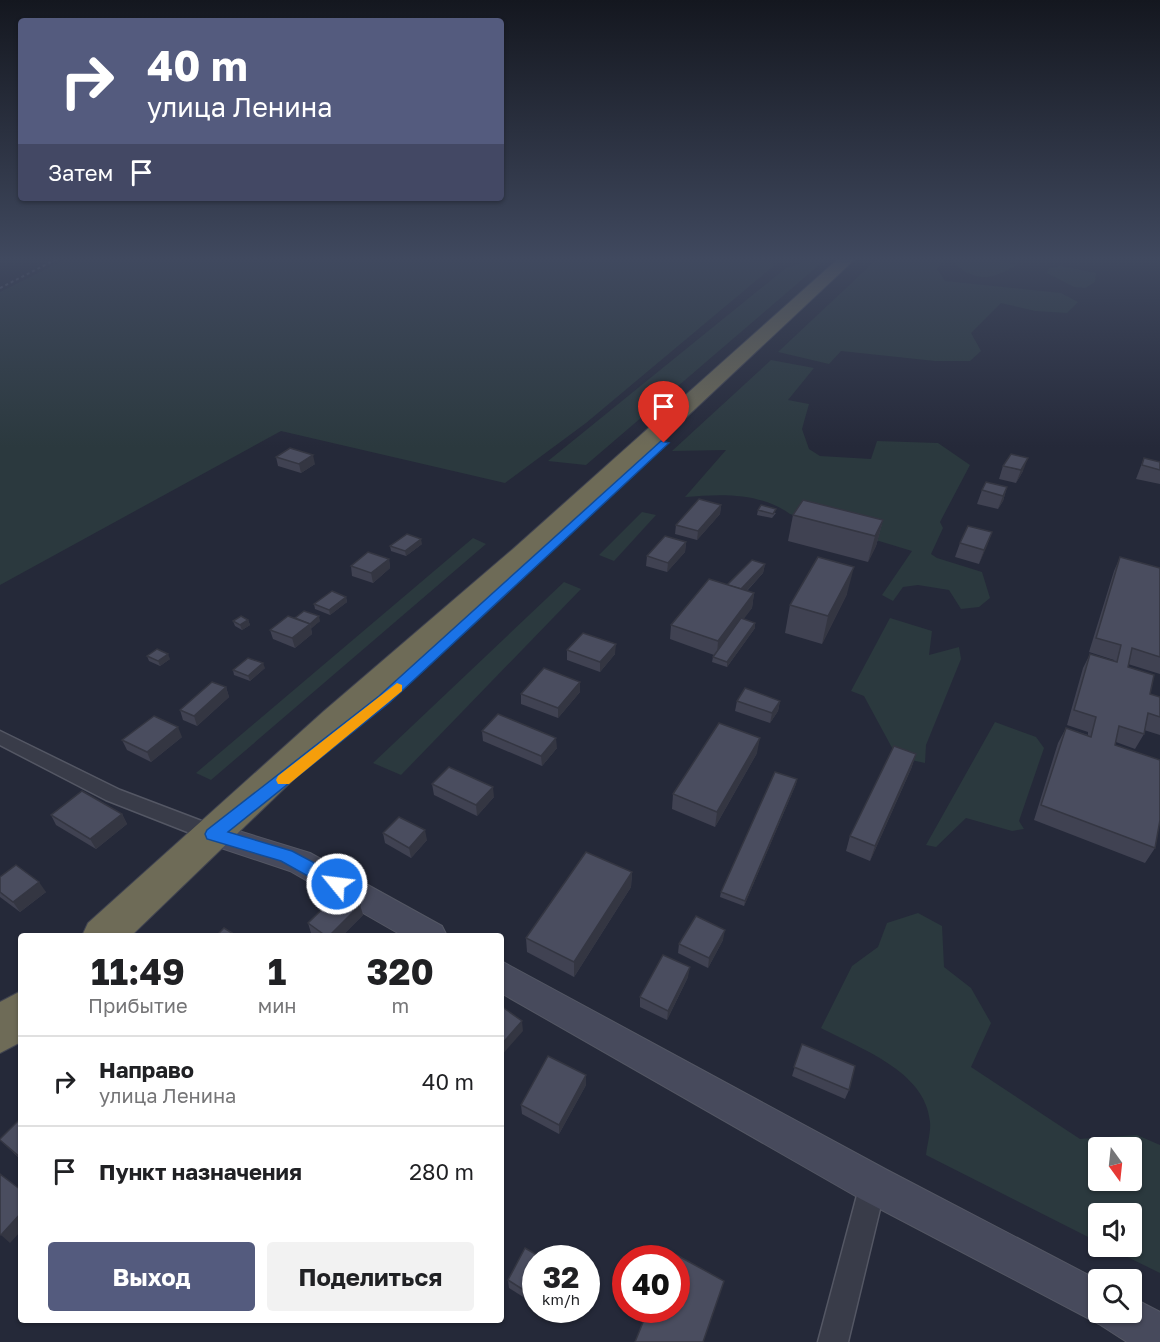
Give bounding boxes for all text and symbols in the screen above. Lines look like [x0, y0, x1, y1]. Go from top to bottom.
text: 40 m [147, 40, 248, 90]
icon: right [48, 42, 126, 120]
text: улица Ленина [147, 91, 333, 123]
icon: arrive [125, 156, 158, 189]
text: Затем [48, 159, 113, 186]
pin [638, 381, 689, 443]
icon: arrive [647, 390, 680, 423]
position arrow [305, 852, 369, 916]
text: 11:49 [91, 950, 185, 993]
text: 1 [268, 950, 286, 993]
text: 320 [367, 950, 434, 993]
text: Прибытие [88, 993, 188, 1017]
text: мин [258, 993, 297, 1017]
text: m [391, 993, 409, 1017]
text: Направо [99, 1056, 194, 1083]
icon: right [48, 1065, 81, 1098]
text: 40 m [422, 1068, 474, 1095]
text: улица Ленина [99, 1083, 236, 1107]
north arrow [1088, 1137, 1142, 1191]
map controls [1088, 1137, 1142, 1323]
icon: arrive [48, 1155, 81, 1188]
text: Пункт назначения [99, 1158, 302, 1185]
text: 280 m [409, 1158, 474, 1185]
button: sound [1088, 1203, 1142, 1257]
button: Выход [48, 1242, 255, 1311]
button: Поделиться [267, 1242, 474, 1311]
speed limit sign: 40 [612, 1245, 690, 1323]
text: 32 [543, 1259, 579, 1295]
button: search [1088, 1269, 1142, 1323]
text: km/h [542, 1290, 580, 1308]

